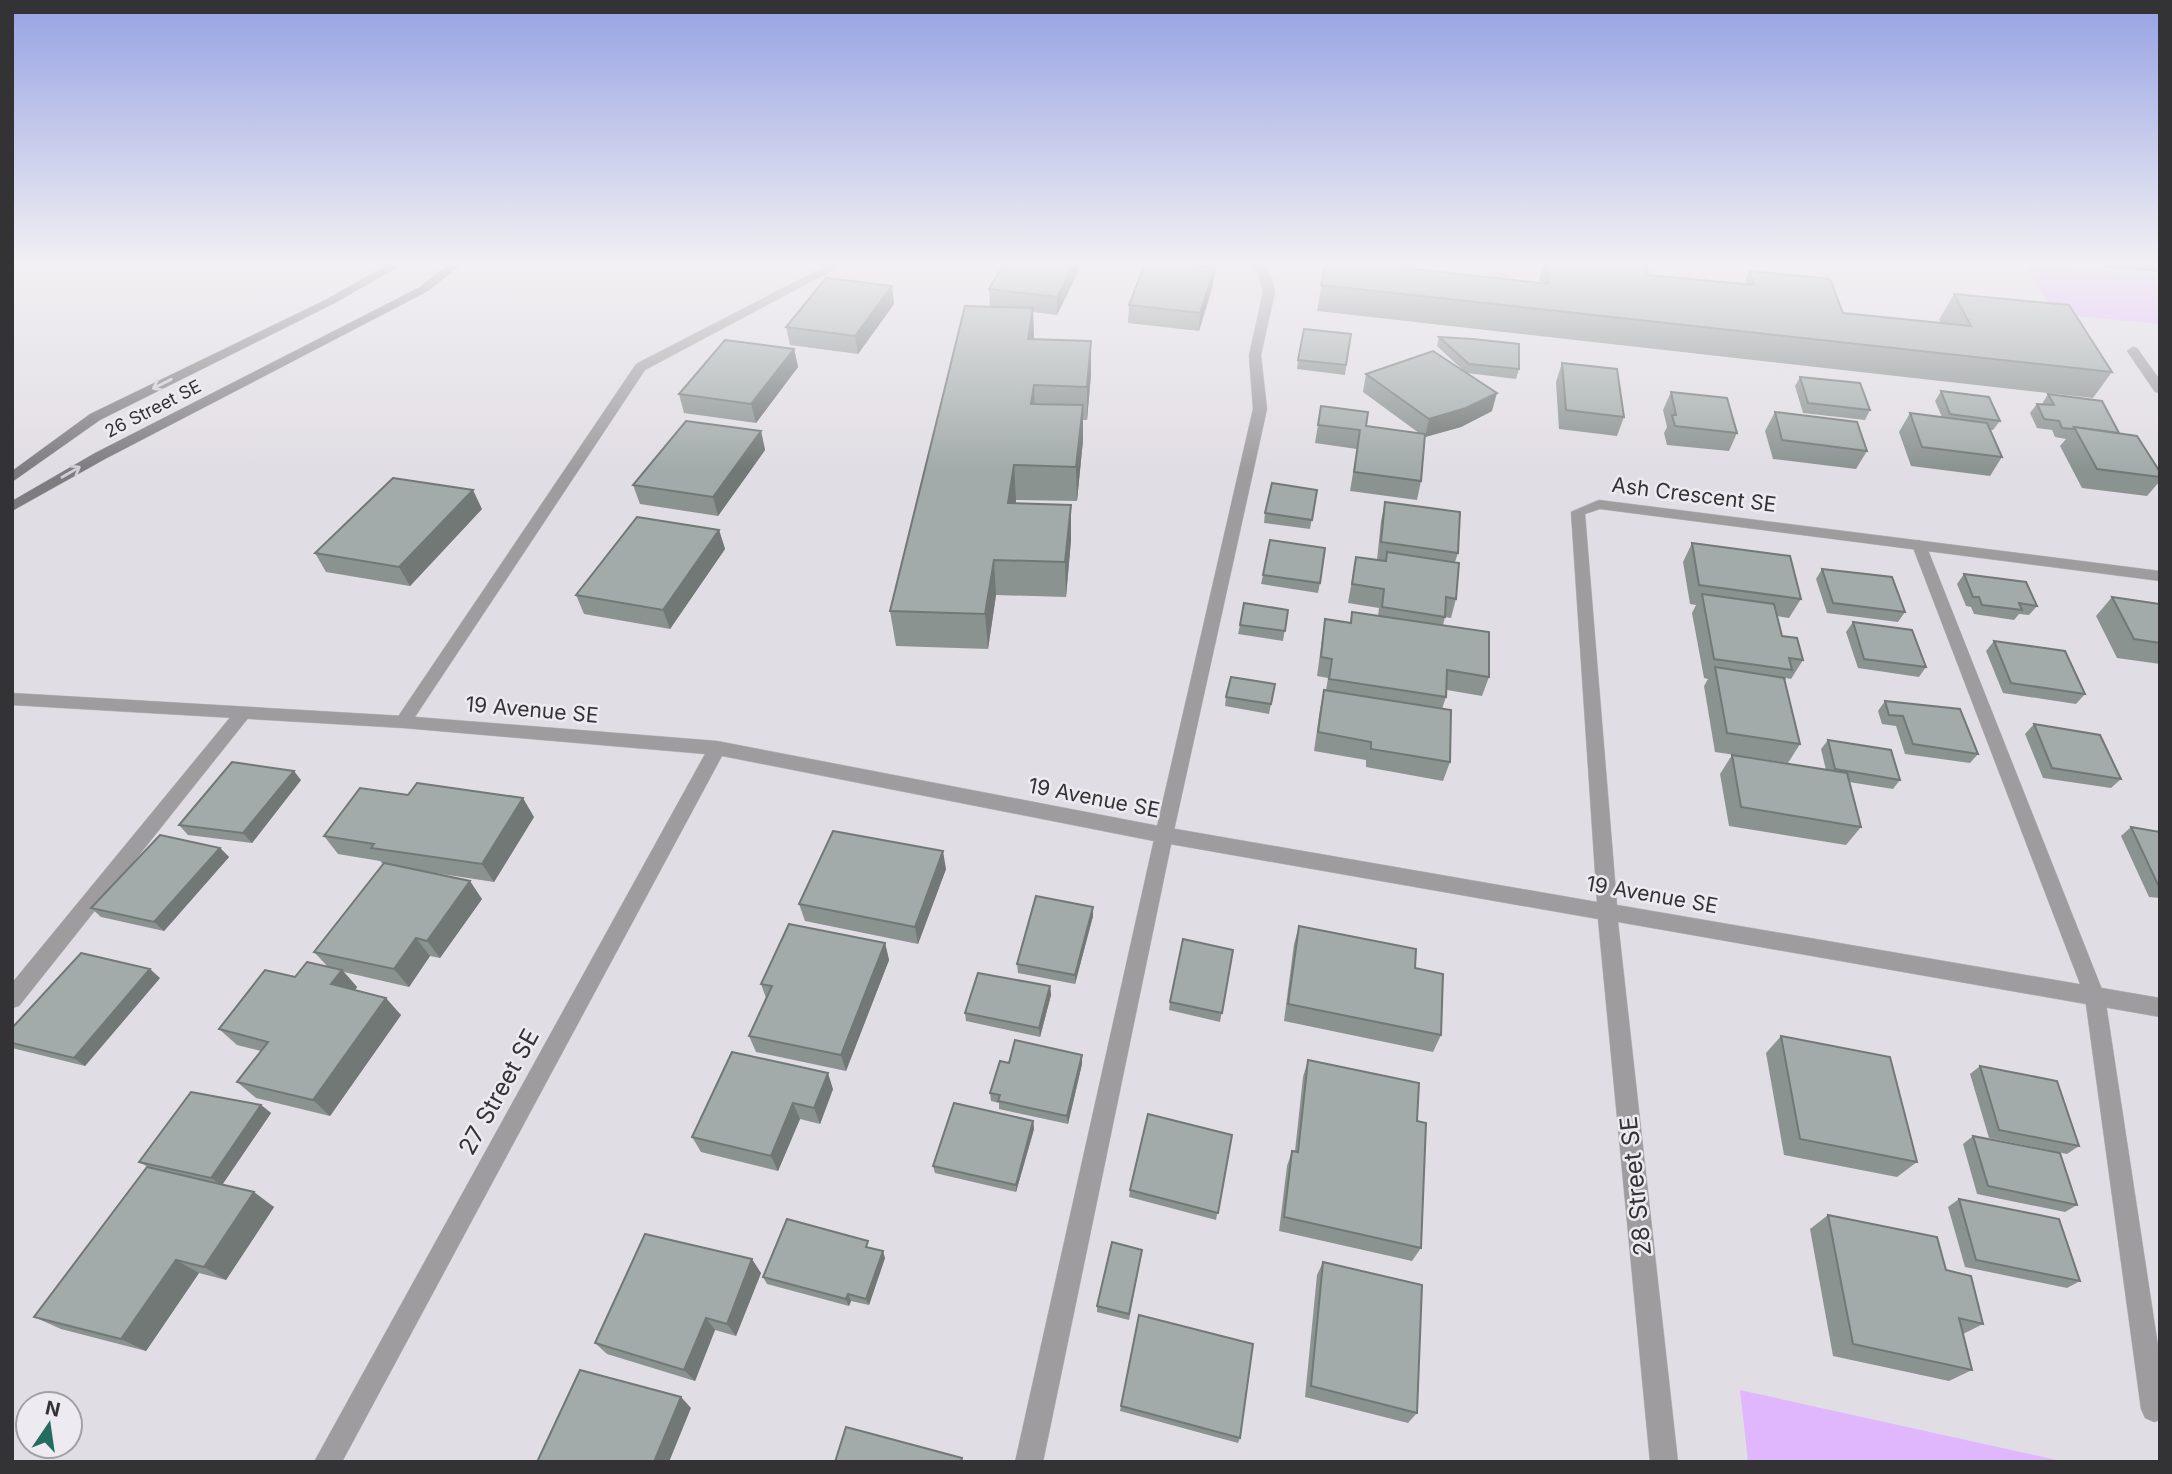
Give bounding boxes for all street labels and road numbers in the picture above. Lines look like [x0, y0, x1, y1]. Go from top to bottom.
street label: 26 Street SE [101, 375, 205, 442]
street label: Ash Crescent SE [1610, 472, 1778, 517]
street label: 19 Avenue SE [465, 691, 600, 728]
street label: 19 Avenue SE [1026, 773, 1162, 822]
street label: 19 Avenue SE [1584, 871, 1720, 918]
street label: 27 Street SE [452, 1024, 545, 1160]
street label: 28 Street SE [1614, 1115, 1657, 1257]

